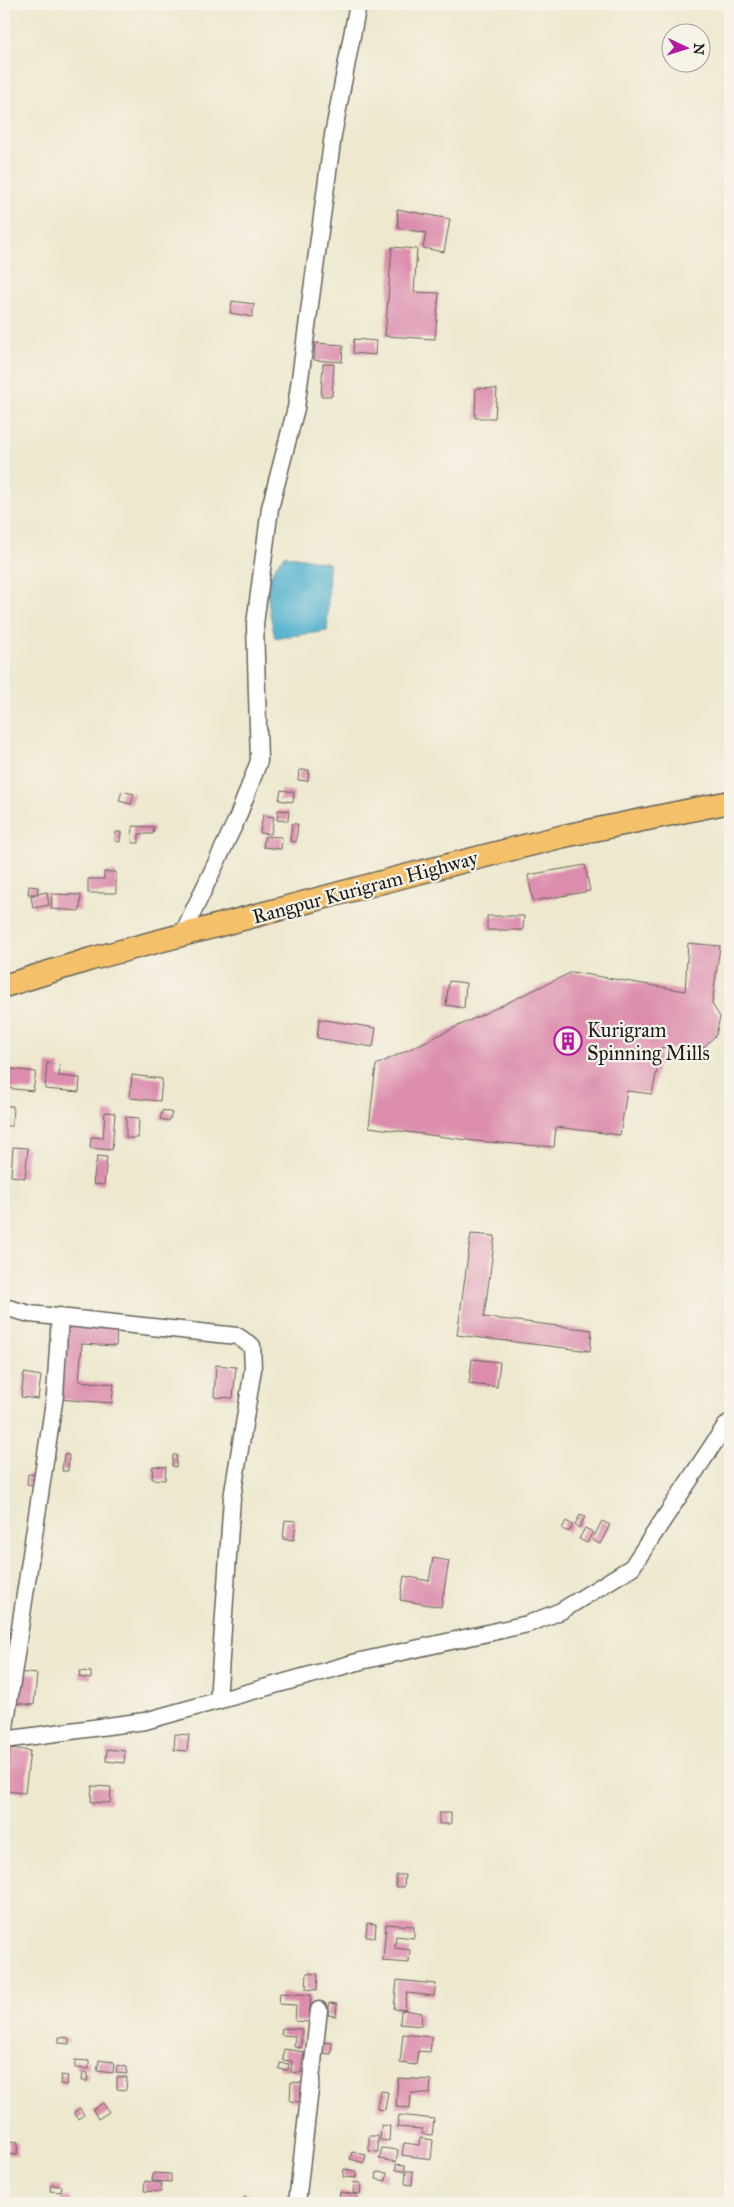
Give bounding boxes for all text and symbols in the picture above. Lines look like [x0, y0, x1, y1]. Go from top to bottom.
north arrow [662, 22, 712, 72]
text: N [690, 42, 707, 56]
street label: Rangpur Kurigram Highway [250, 845, 481, 930]
place label: Kurigram Spinning Mills [587, 1018, 710, 1066]
building icon: Kurigram Spinning Mills [553, 1026, 583, 1056]

